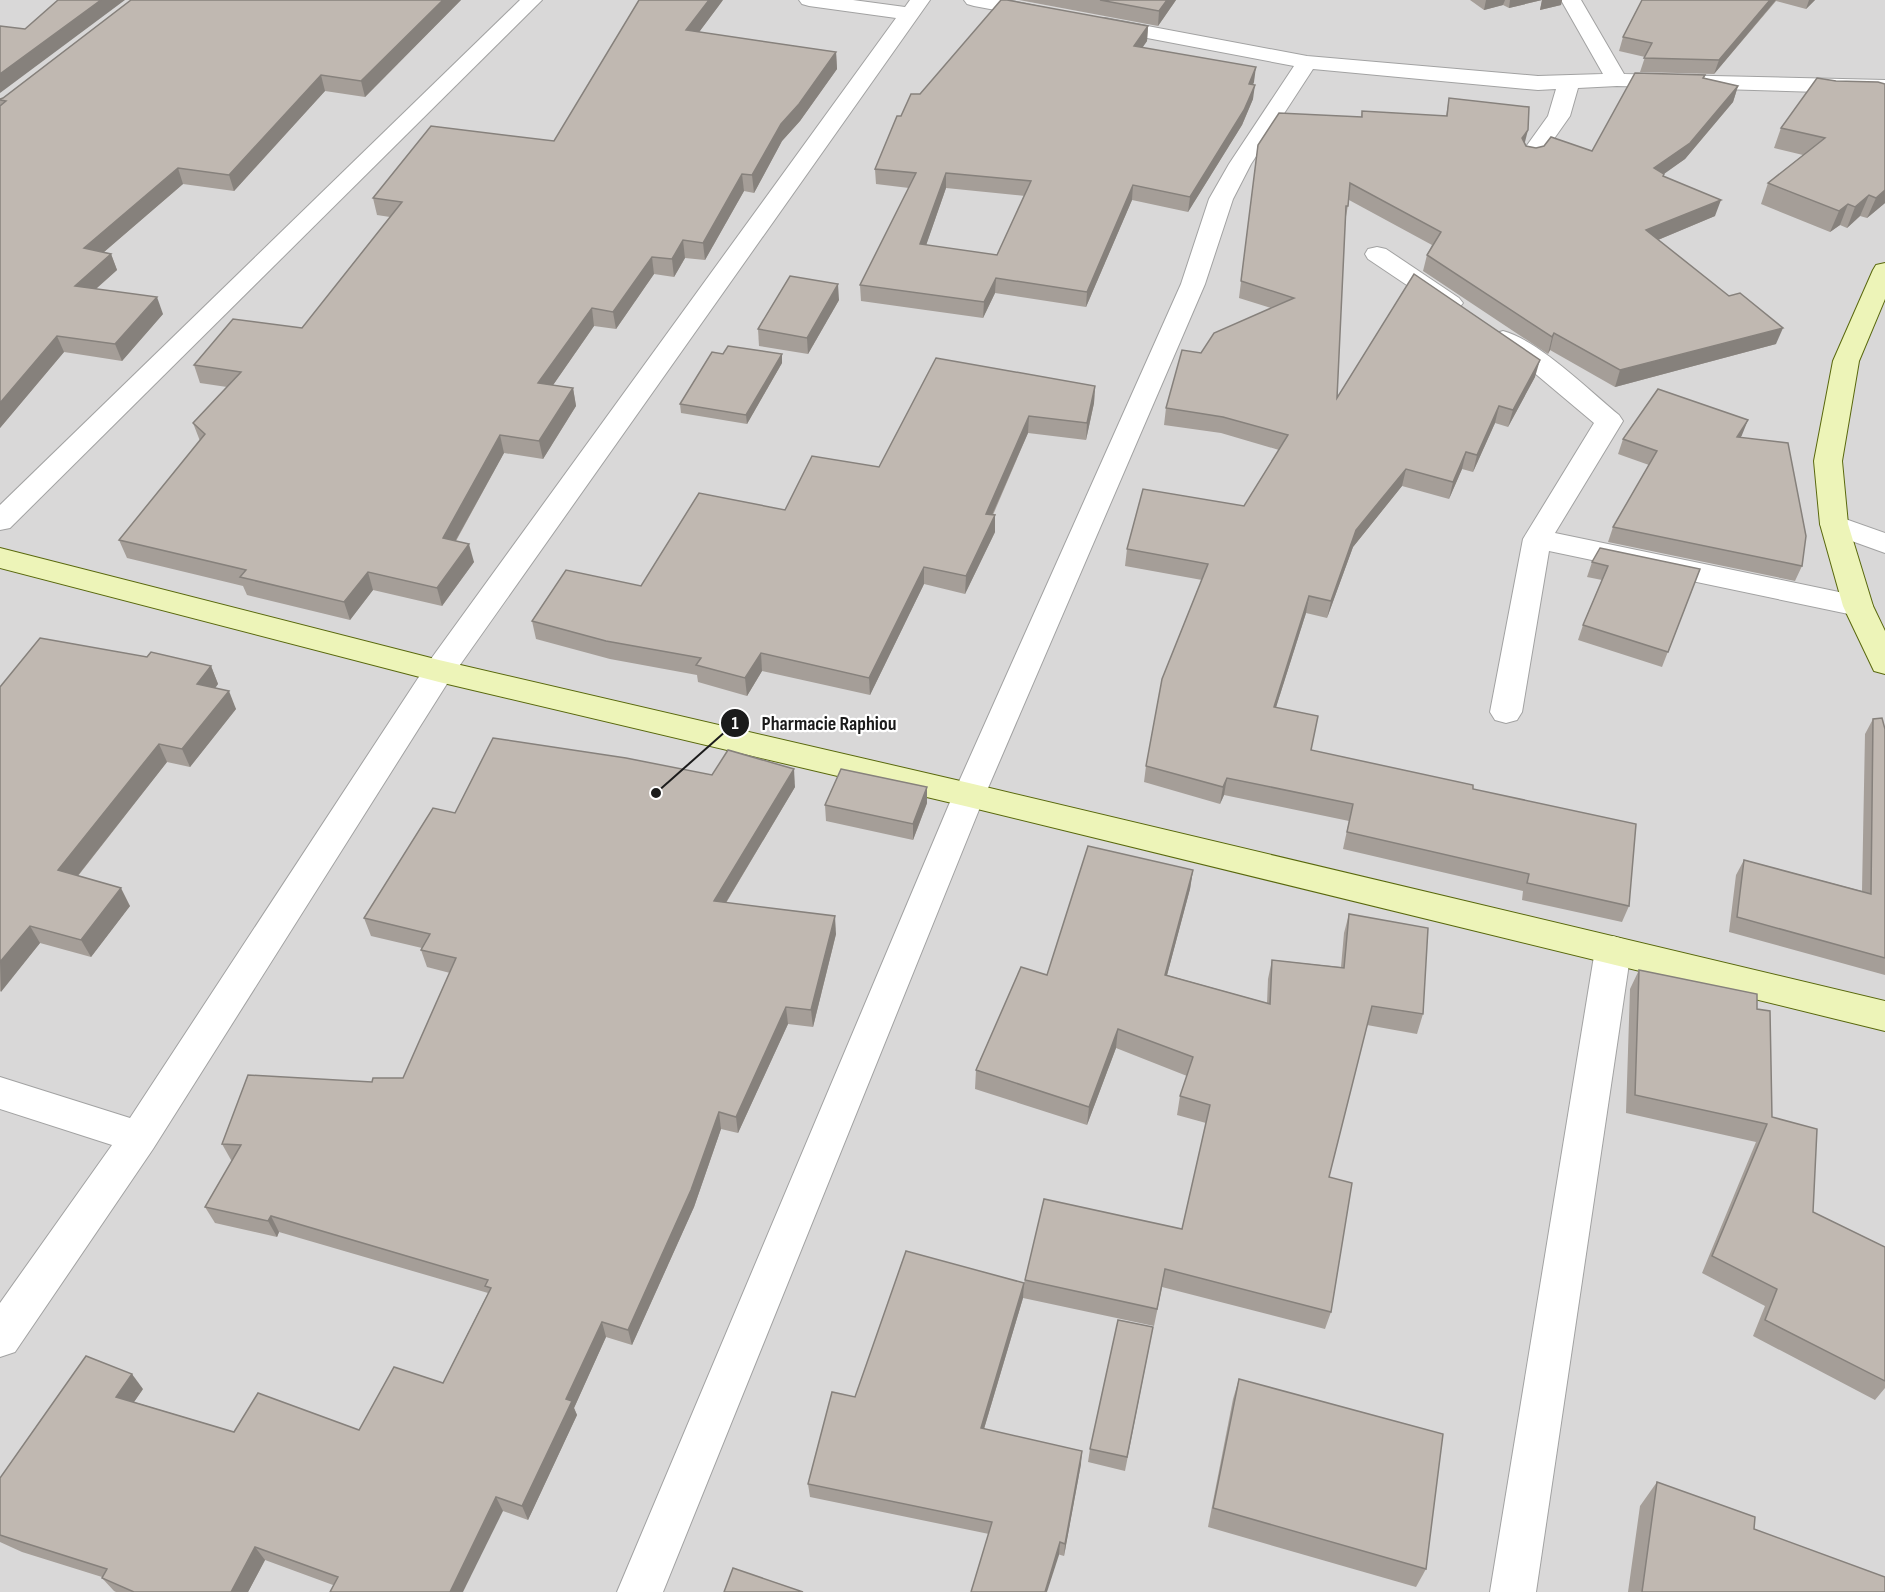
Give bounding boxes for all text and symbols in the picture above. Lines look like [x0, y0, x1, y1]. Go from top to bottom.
callout: Pharmacie Raphiou [720, 704, 909, 742]
text: Pharmacie Raphiou [762, 712, 896, 736]
text: 1 [731, 713, 739, 734]

